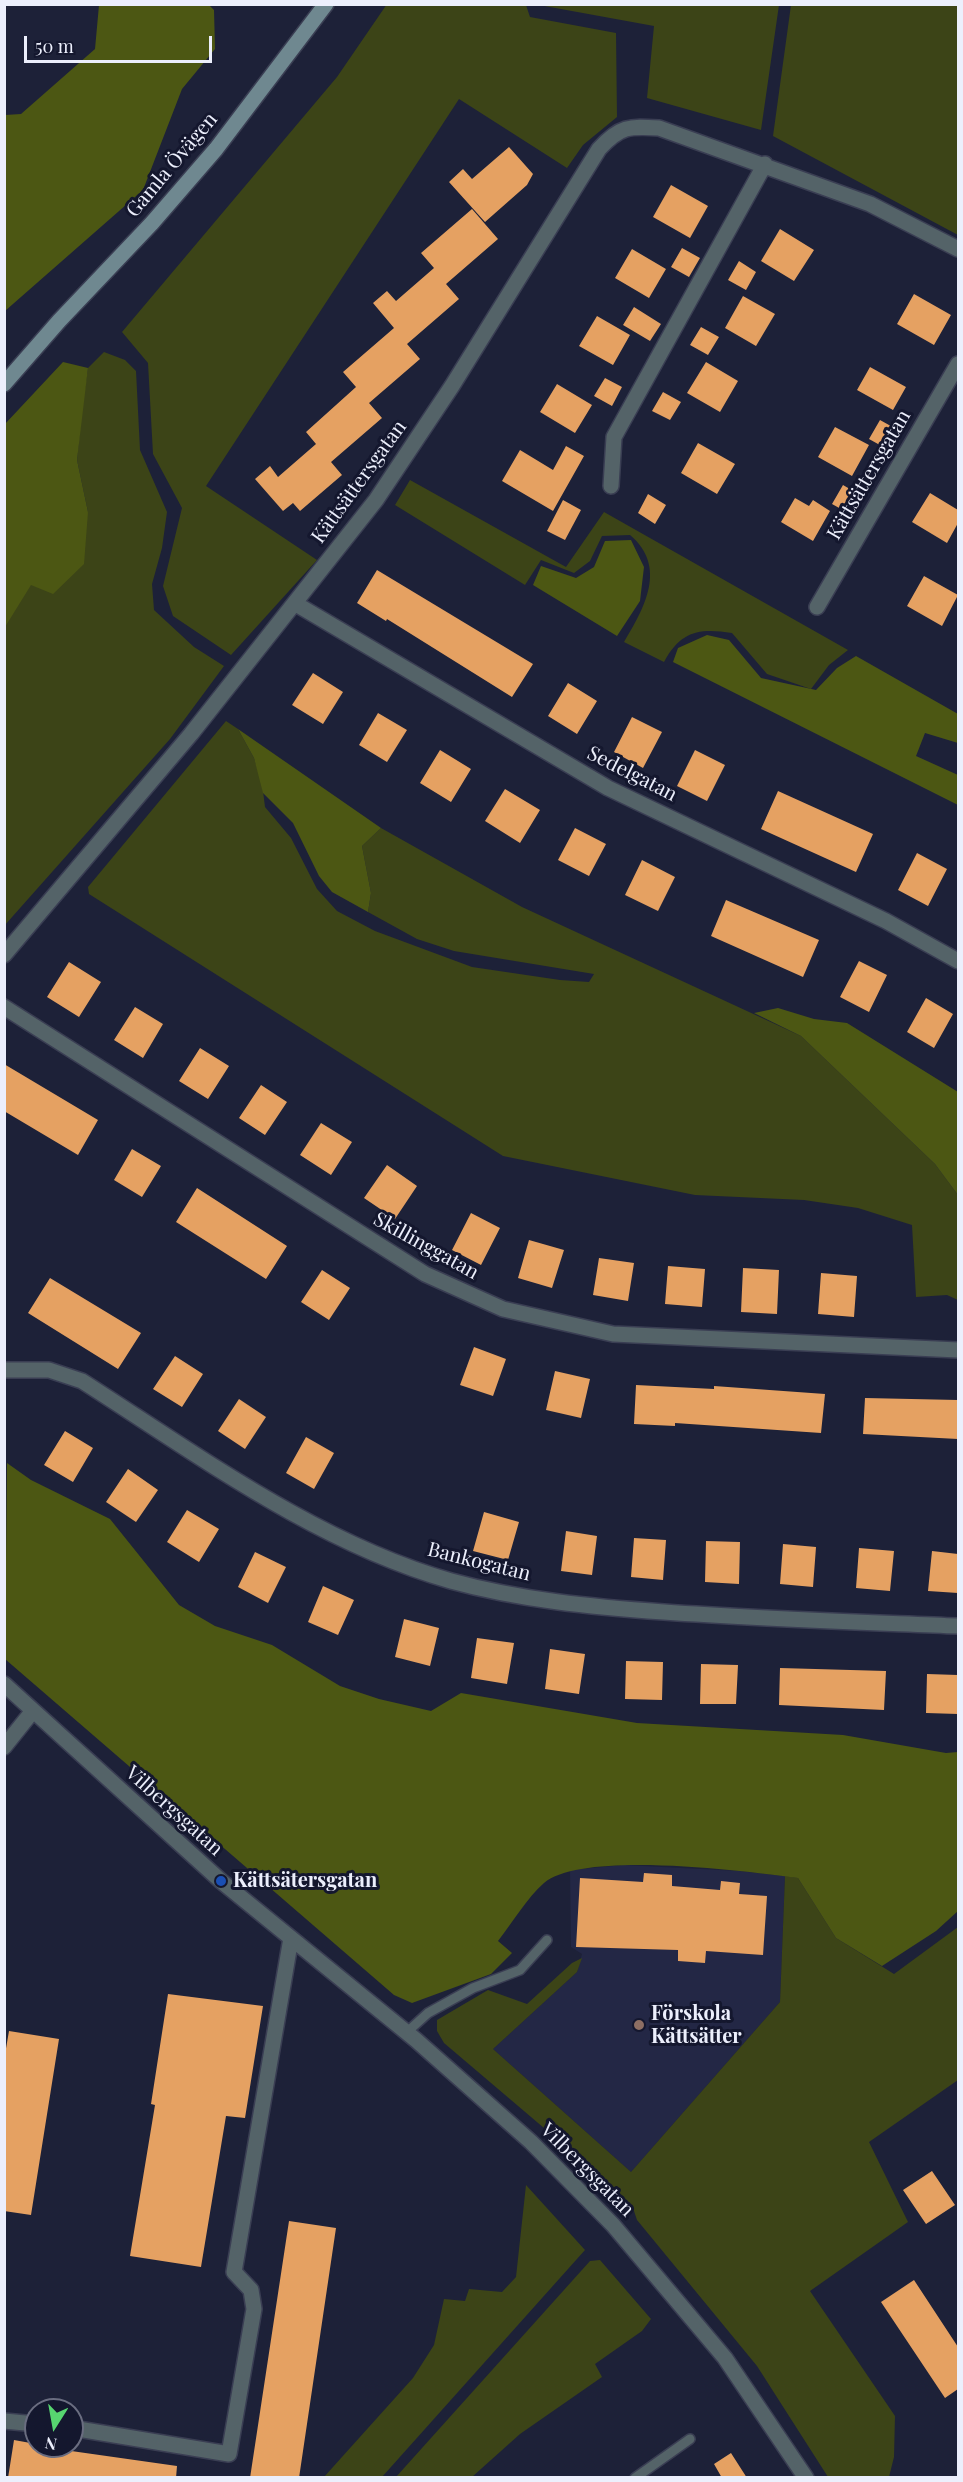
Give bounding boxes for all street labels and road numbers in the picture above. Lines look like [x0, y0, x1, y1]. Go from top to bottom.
street label: Gamla Övägen [121, 108, 223, 222]
street label: Kättsättersgatan [822, 406, 916, 544]
street label: Kättsättersgatan [306, 416, 412, 548]
street label: Sedelgatan [583, 741, 681, 807]
street label: Skillinggatan [369, 1207, 483, 1285]
street label: Bankogatan [425, 1538, 533, 1586]
street label: Vilbergsgatan [120, 1761, 228, 1861]
street label: Vilbergsgatan [535, 2118, 639, 2222]

